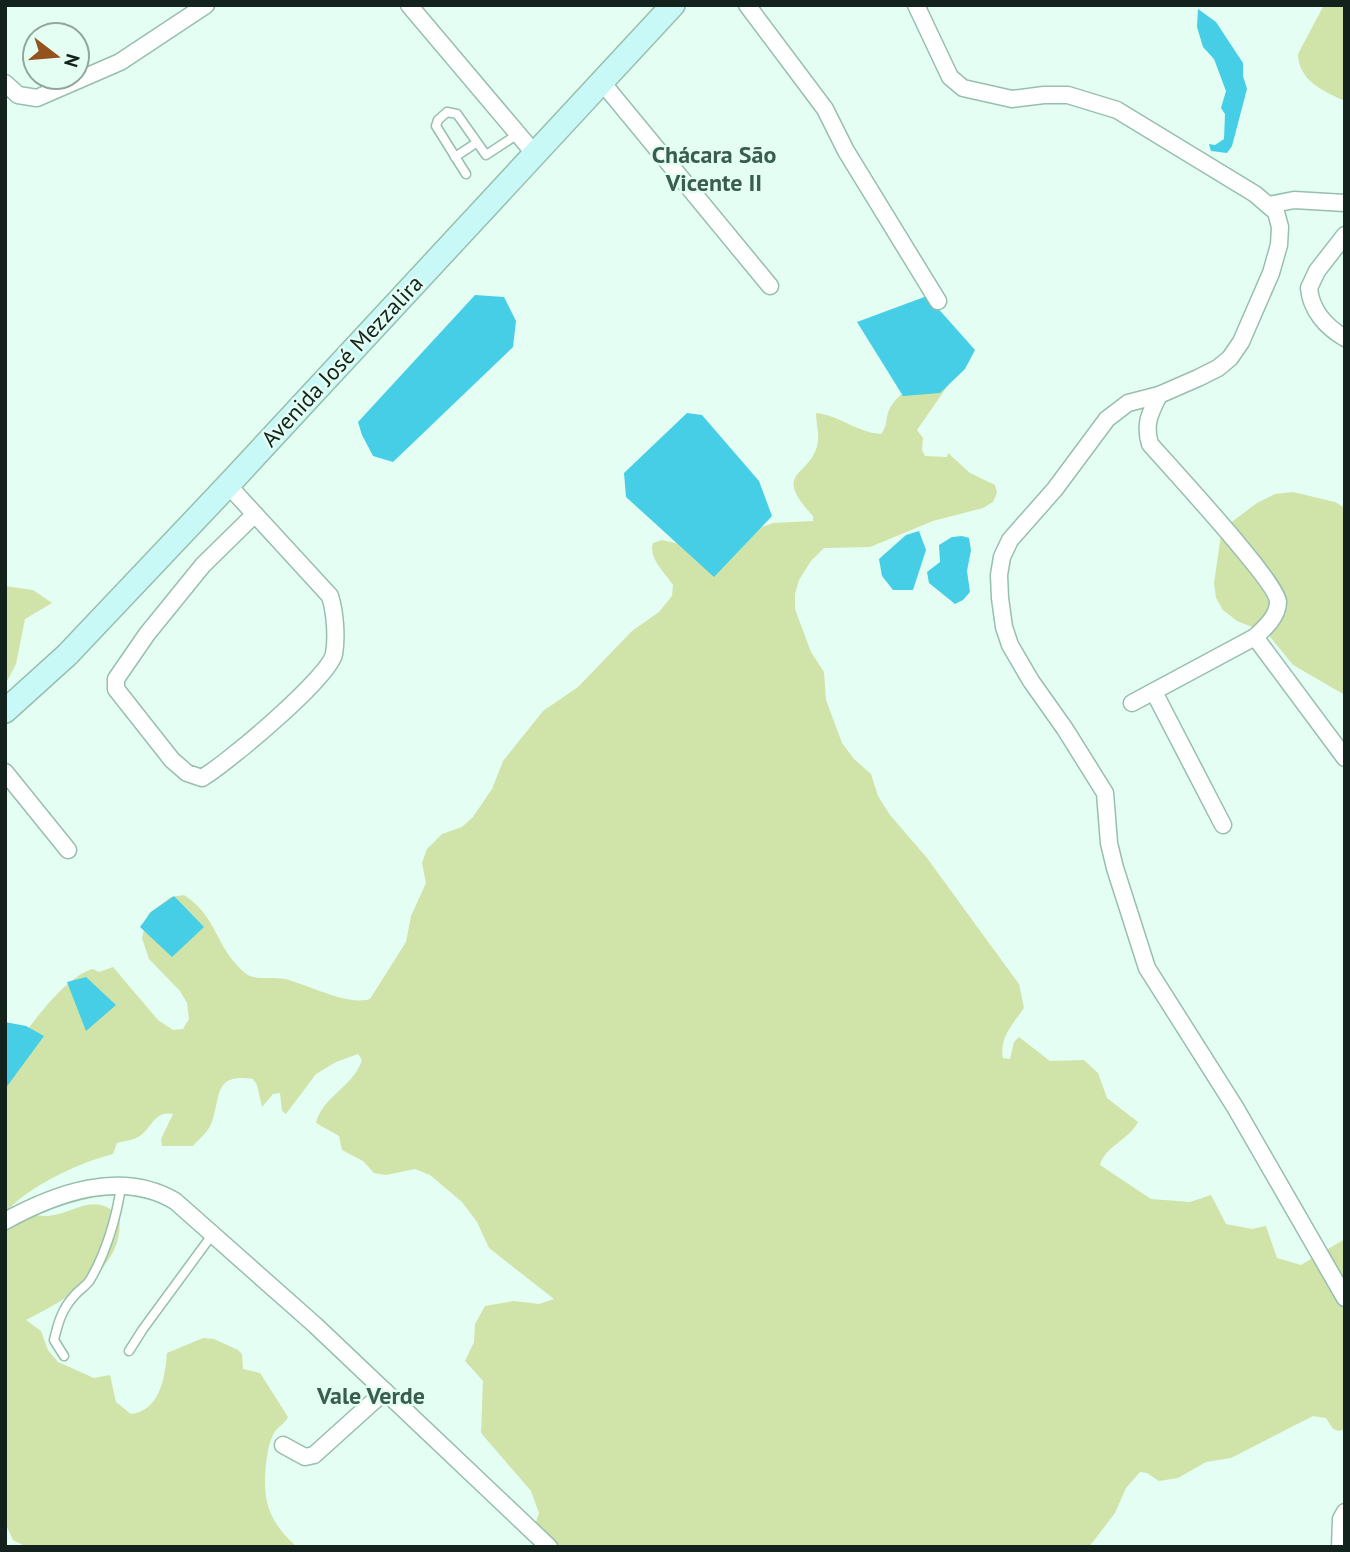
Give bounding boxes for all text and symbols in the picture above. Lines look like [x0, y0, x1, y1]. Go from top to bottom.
north arrow [21, 21, 91, 91]
text: N [59, 51, 86, 70]
district label: Chácara São Vicente II [652, 139, 776, 198]
street label: Avenida José Mezzalira [255, 269, 429, 452]
district label: Vale Verde [316, 1380, 425, 1411]

